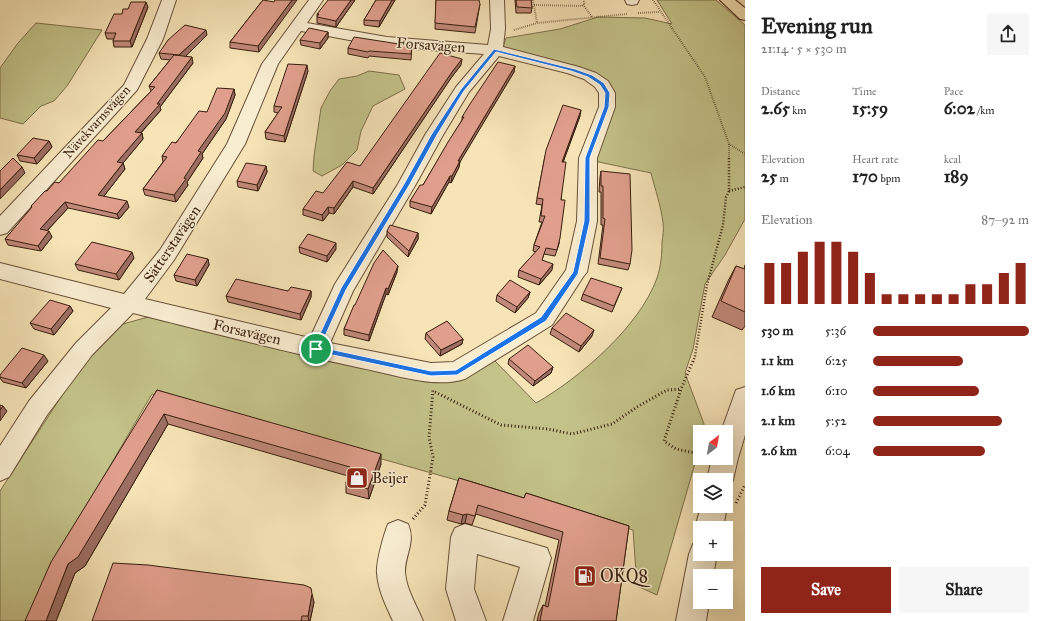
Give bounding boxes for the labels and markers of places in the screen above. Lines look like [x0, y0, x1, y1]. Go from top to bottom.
pin [299, 332, 333, 366]
shop icon: Beijer [344, 465, 370, 491]
place label: Beijer [372, 469, 408, 487]
fuel station icon: OKQ8 [572, 563, 598, 589]
place label: OKQ8 [600, 565, 651, 587]

